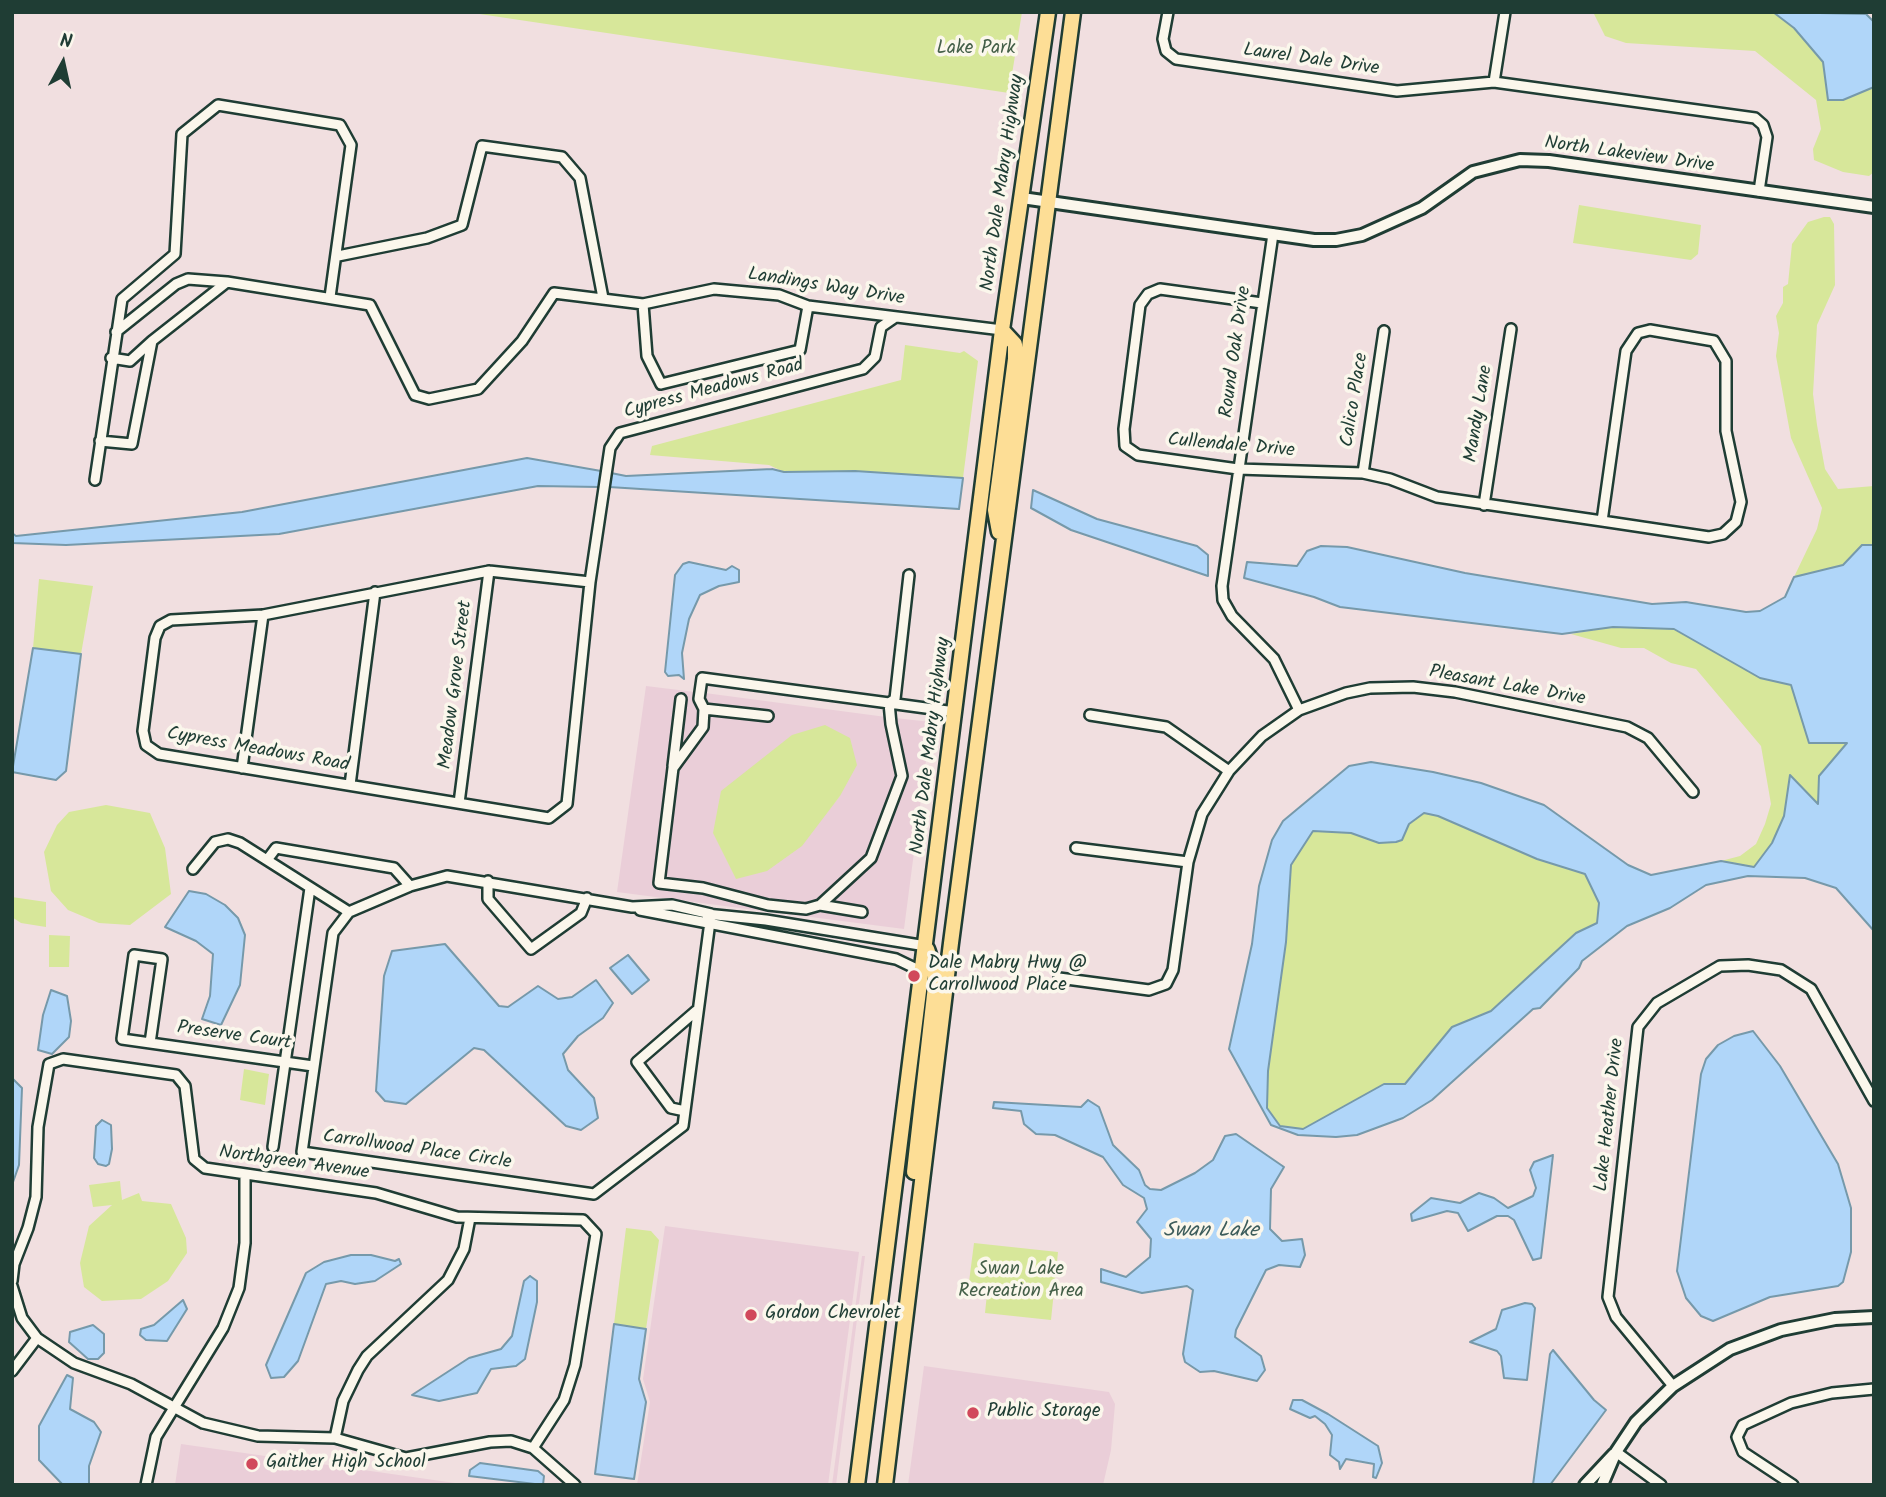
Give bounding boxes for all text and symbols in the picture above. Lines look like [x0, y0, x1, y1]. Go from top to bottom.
text: N [58, 27, 74, 58]
north arrow [28, 28, 98, 98]
park label: Lake Park [937, 39, 1015, 61]
street label: Laurel Dale Drive [1242, 40, 1380, 82]
street label: North Dale Mabry Highway [977, 73, 1031, 293]
street label: North Lakeview Drive [1543, 133, 1715, 179]
street label: Landings Way Drive [746, 264, 906, 312]
street label: Round Oak Drive [1216, 285, 1258, 419]
street label: Calico Place [1337, 351, 1375, 449]
street label: Cypress Meadows Road [622, 355, 806, 425]
street label: Mandy Lane [1461, 364, 1499, 464]
street label: Cullendale Drive [1167, 430, 1295, 464]
street label: Meadow Grove Street [435, 599, 479, 771]
street label: North Dale Mabry Highway [907, 636, 957, 856]
street label: Pleasant Lake Drive [1427, 662, 1587, 712]
street label: Cypress Meadows Road [165, 724, 351, 778]
place label: Dale Mabry Hwy @ Carrollwood Place [928, 954, 1087, 998]
marker: Dale Mabry Hwy @ Carrollwood Place [906, 968, 922, 984]
street label: Preserve Court [175, 1018, 293, 1056]
street label: Lake Heather Drive [1592, 1037, 1630, 1193]
street label: Carrollwood Place Circle [321, 1126, 513, 1176]
street label: Northgreen Avenue [217, 1142, 371, 1186]
water label: Swan Lake [1163, 1219, 1259, 1245]
park label: Swan Lake Recreation Area [958, 1260, 1084, 1304]
place label: Gordon Chevrolet [765, 1304, 901, 1326]
marker: Gordon Chevrolet [743, 1307, 759, 1323]
place label: Public Storage [987, 1402, 1101, 1424]
marker: Public Storage [965, 1405, 981, 1421]
place label: Gaither High School [266, 1453, 426, 1475]
marker: Gaither High School [244, 1456, 260, 1472]

